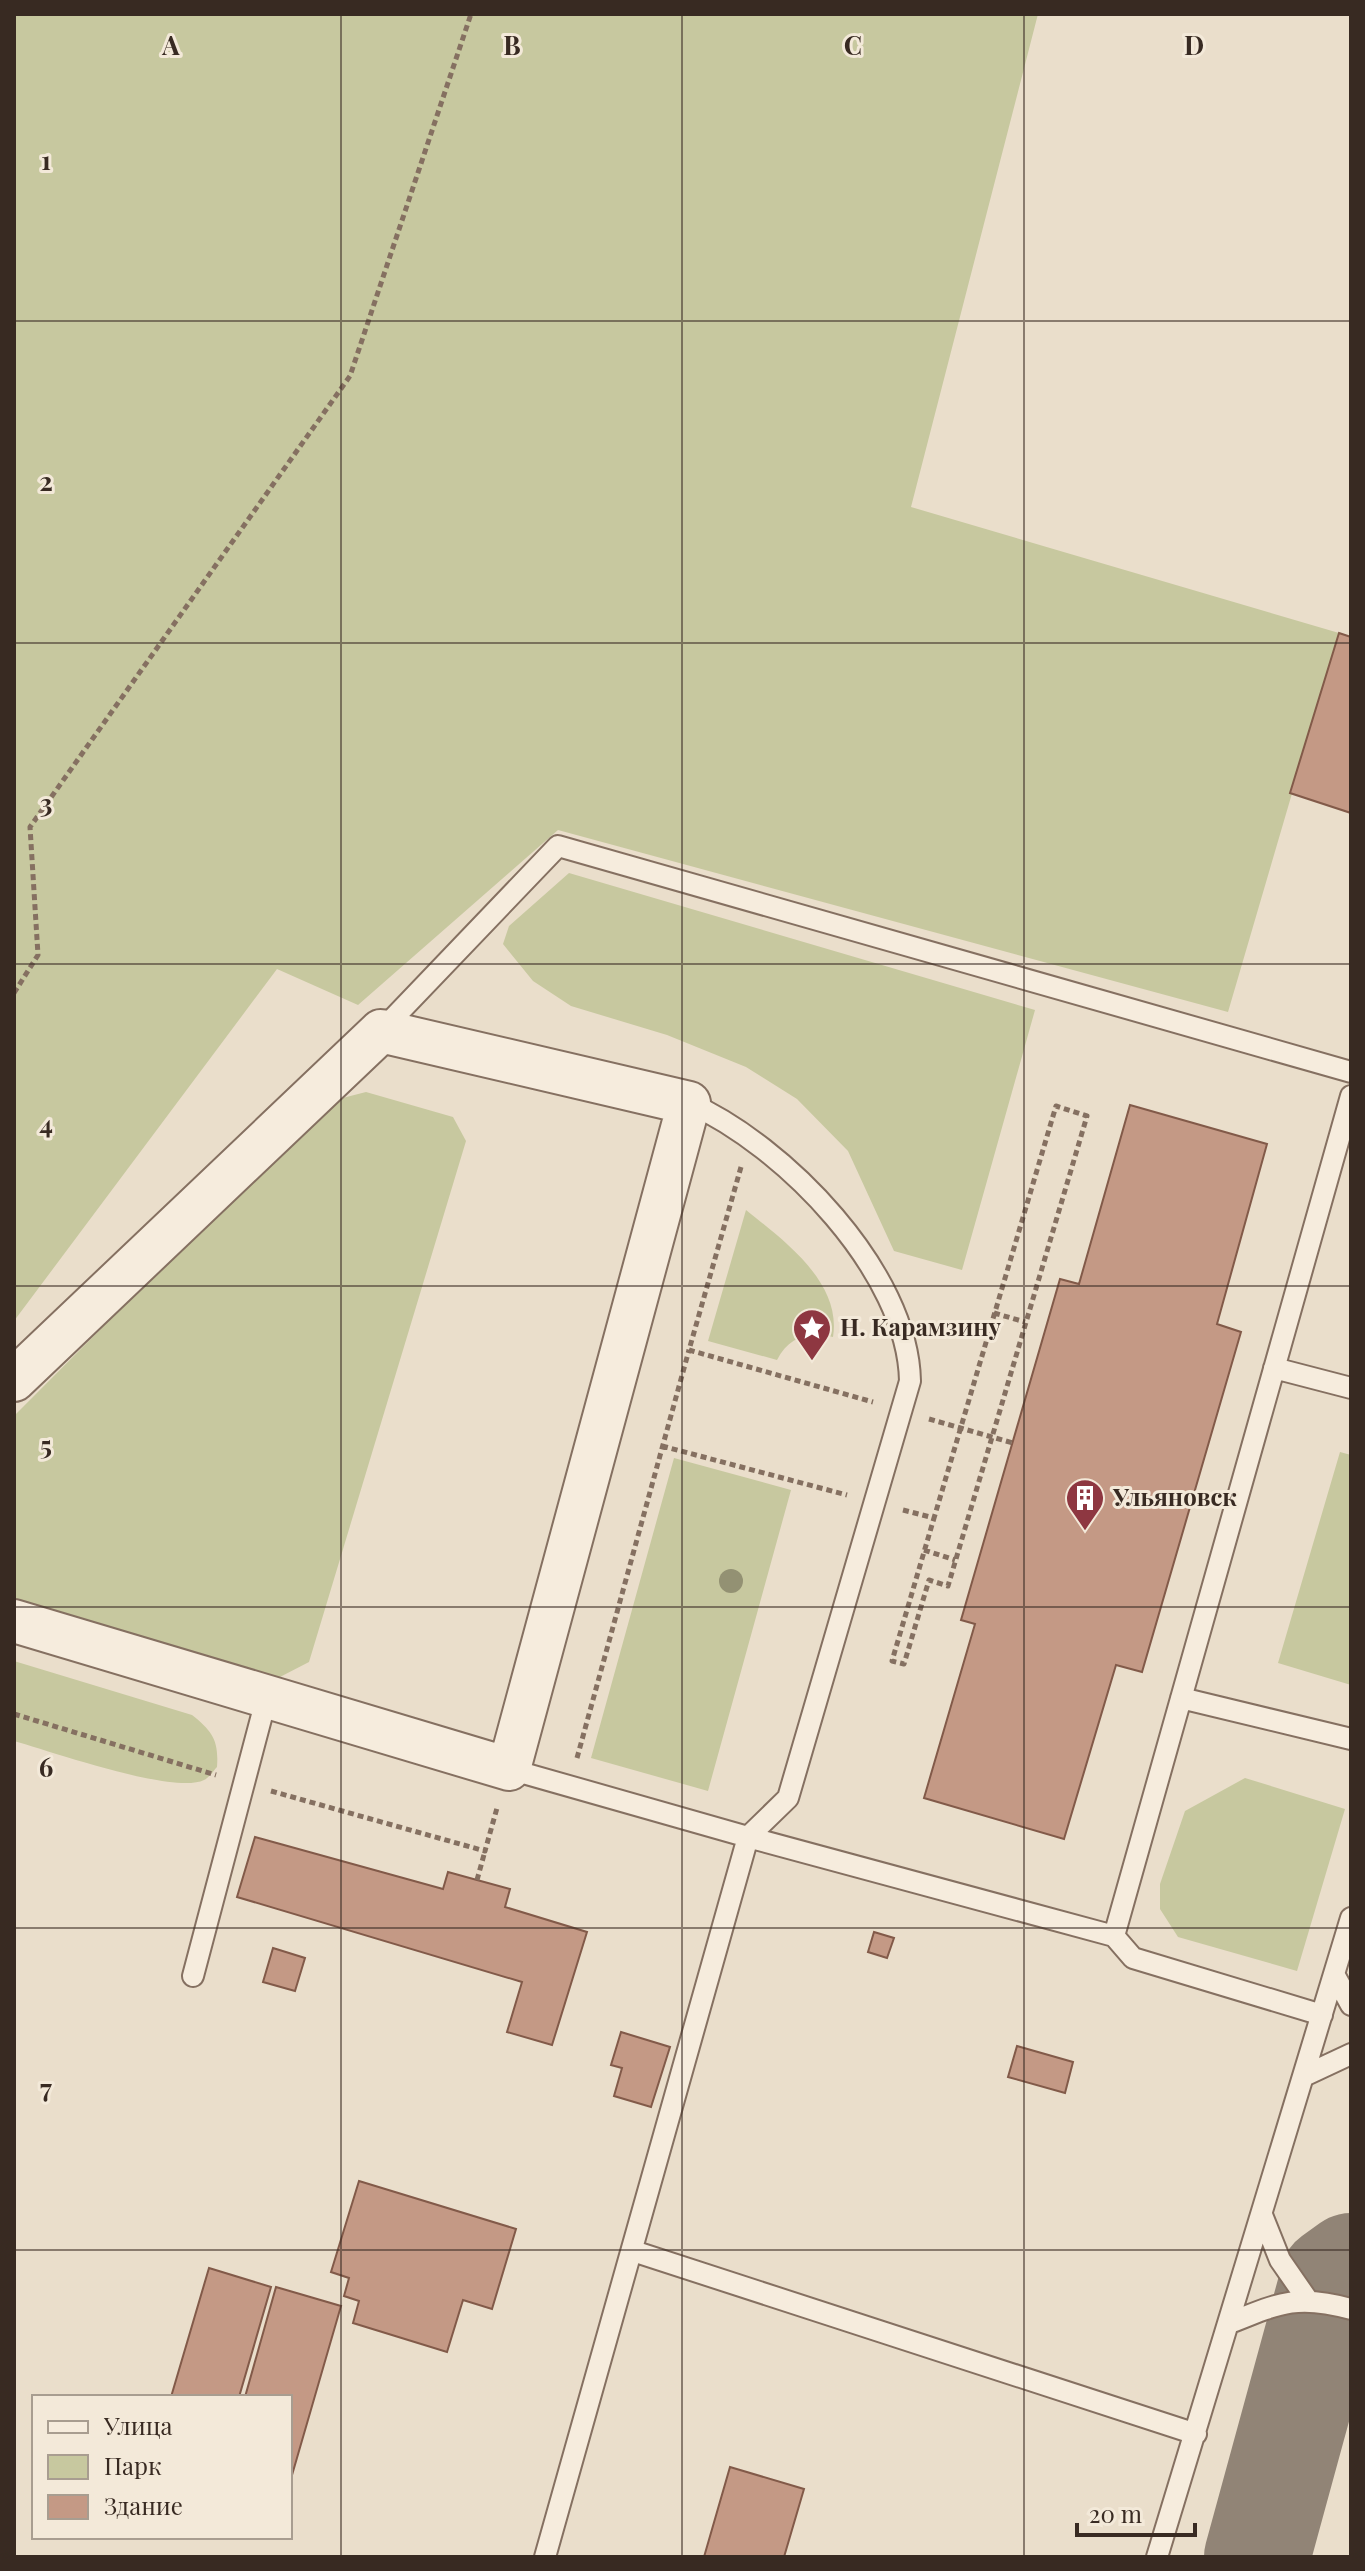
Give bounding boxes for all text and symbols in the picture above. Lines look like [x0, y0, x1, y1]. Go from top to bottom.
text: A [161, 27, 180, 62]
text: B [503, 27, 521, 62]
text: C [844, 27, 862, 62]
text: D [1184, 27, 1204, 62]
text: 1 [41, 142, 51, 177]
text: 2 [39, 463, 53, 498]
text: 3 [40, 785, 52, 820]
text: 4 [39, 1106, 53, 1141]
place icon: Н. Карамзину [791, 1307, 833, 1362]
place label: Н. Карамзину [840, 1310, 1001, 1342]
text: 5 [40, 1427, 52, 1462]
building icon: Ульяновск [1064, 1477, 1106, 1532]
place label: Ульяновск [1112, 1480, 1237, 1512]
text: 6 [39, 1749, 53, 1784]
text: 7 [40, 2070, 52, 2105]
legend [32, 2395, 292, 2539]
text: Улица [103, 2409, 173, 2441]
text: Парк [104, 2449, 162, 2481]
scale bar [1077, 2487, 1195, 2537]
text: Здание [104, 2489, 183, 2521]
text: 20 m [1089, 2497, 1142, 2529]

